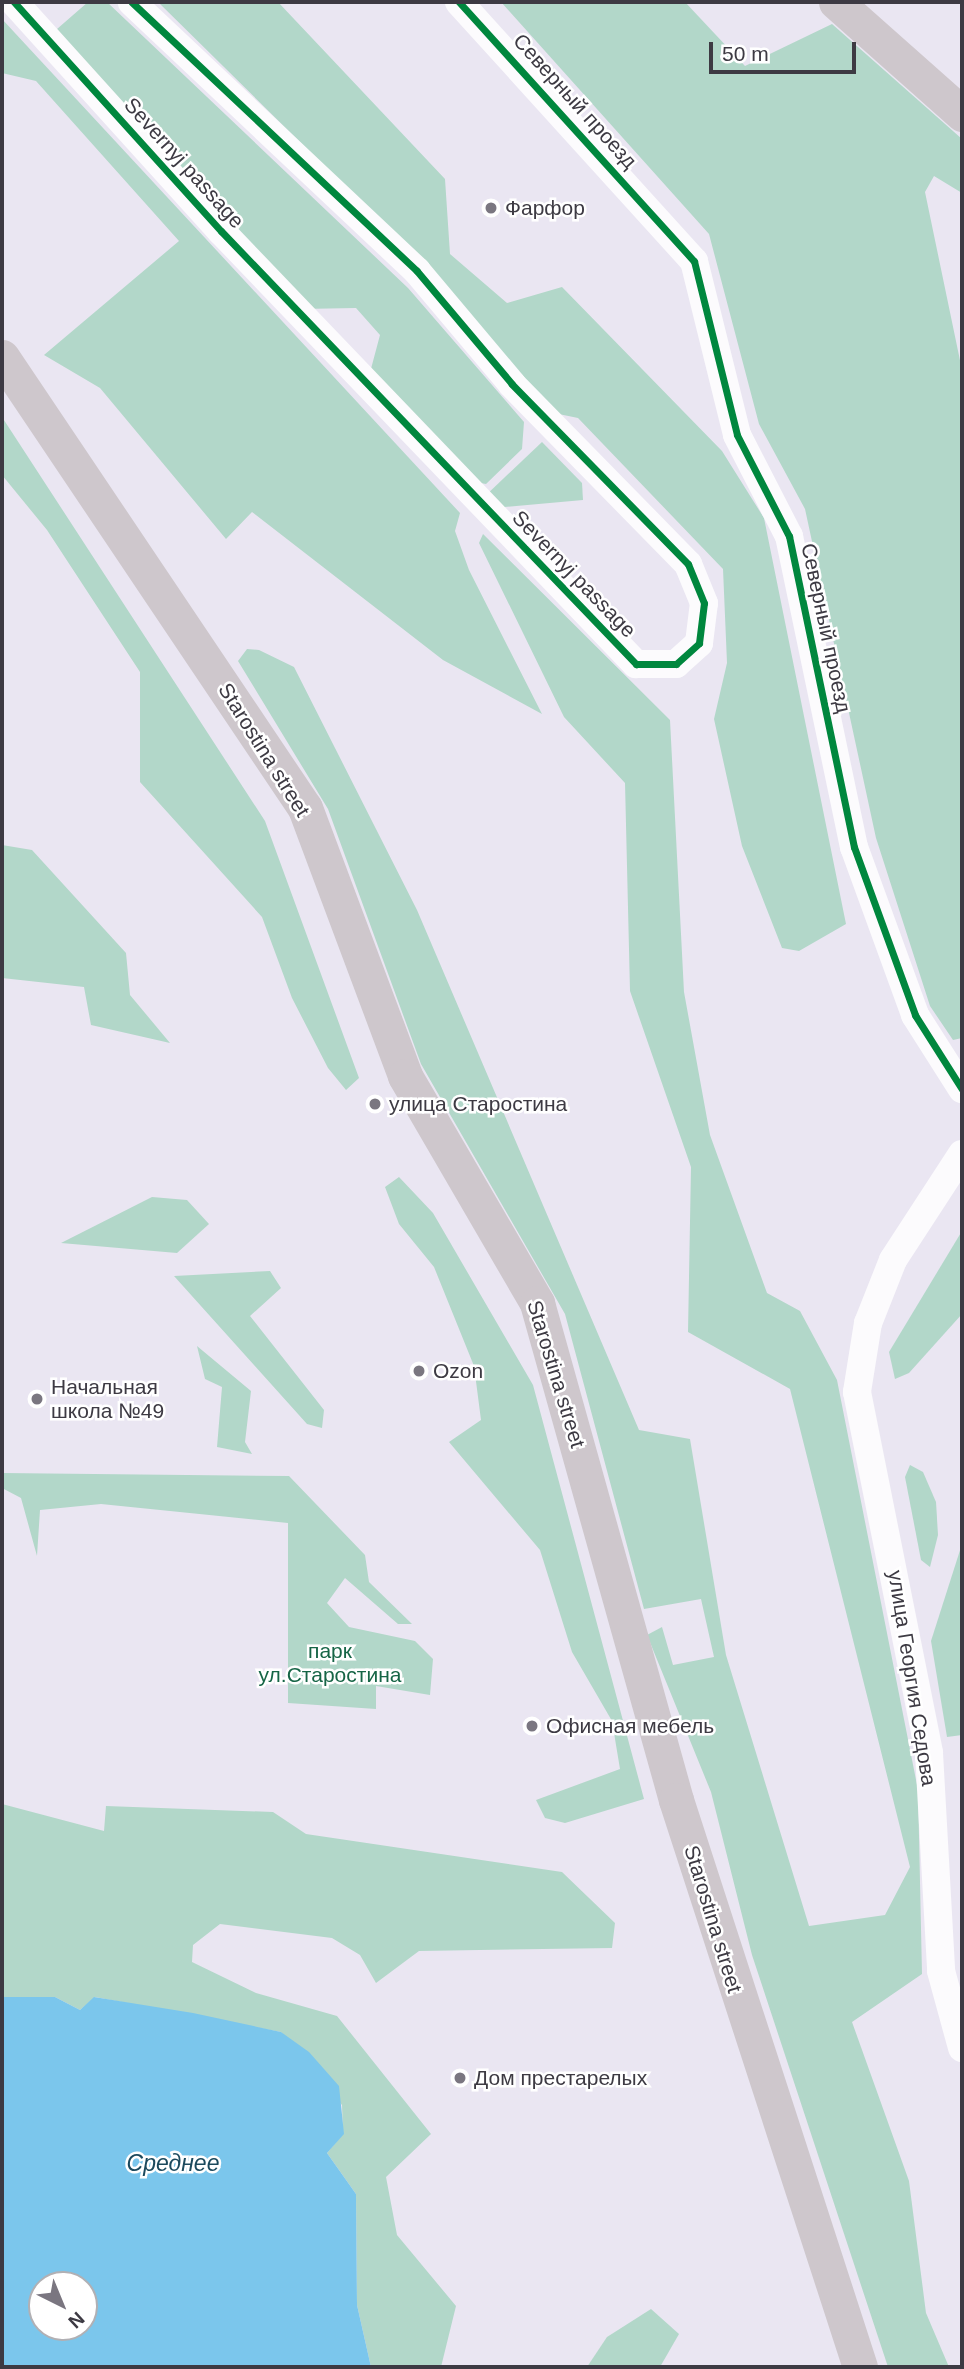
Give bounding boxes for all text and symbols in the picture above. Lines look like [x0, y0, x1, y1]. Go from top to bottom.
street label: Северный проезд [508, 28, 642, 174]
scale bar [712, 28, 859, 72]
text: 50 m [722, 42, 769, 65]
street label: Severnyj passage [119, 93, 249, 233]
place label: Фарфор [505, 195, 585, 221]
marker: Фарфор [483, 200, 499, 216]
street label: Severnyj passage [507, 505, 641, 643]
street label: Северный проезд [796, 541, 856, 715]
street label: Starostina street [213, 678, 315, 822]
place label: улица Старостина [389, 1091, 567, 1117]
marker: улица Старостина [367, 1096, 383, 1112]
street label: Starostina street [522, 1297, 590, 1451]
place label: Ozon [433, 1358, 483, 1384]
marker: Ozon [411, 1363, 427, 1379]
place label: Начальная школа №49 [51, 1374, 164, 1424]
marker: Начальная школа №49 [29, 1391, 45, 1407]
street label: улица Георгия Седова [882, 1568, 942, 1788]
park label: парк ул.Старостина [259, 1638, 401, 1688]
place label: Офисная мебель [546, 1713, 714, 1739]
marker: Офисная мебель [524, 1718, 540, 1734]
street label: Starostina street [679, 1842, 747, 1996]
place label: Дом престарелых [474, 2065, 647, 2091]
marker: Дом престарелых [452, 2070, 468, 2086]
water label: Среднее [127, 2149, 219, 2177]
north arrow [28, 2271, 98, 2341]
text: N [64, 2308, 88, 2333]

